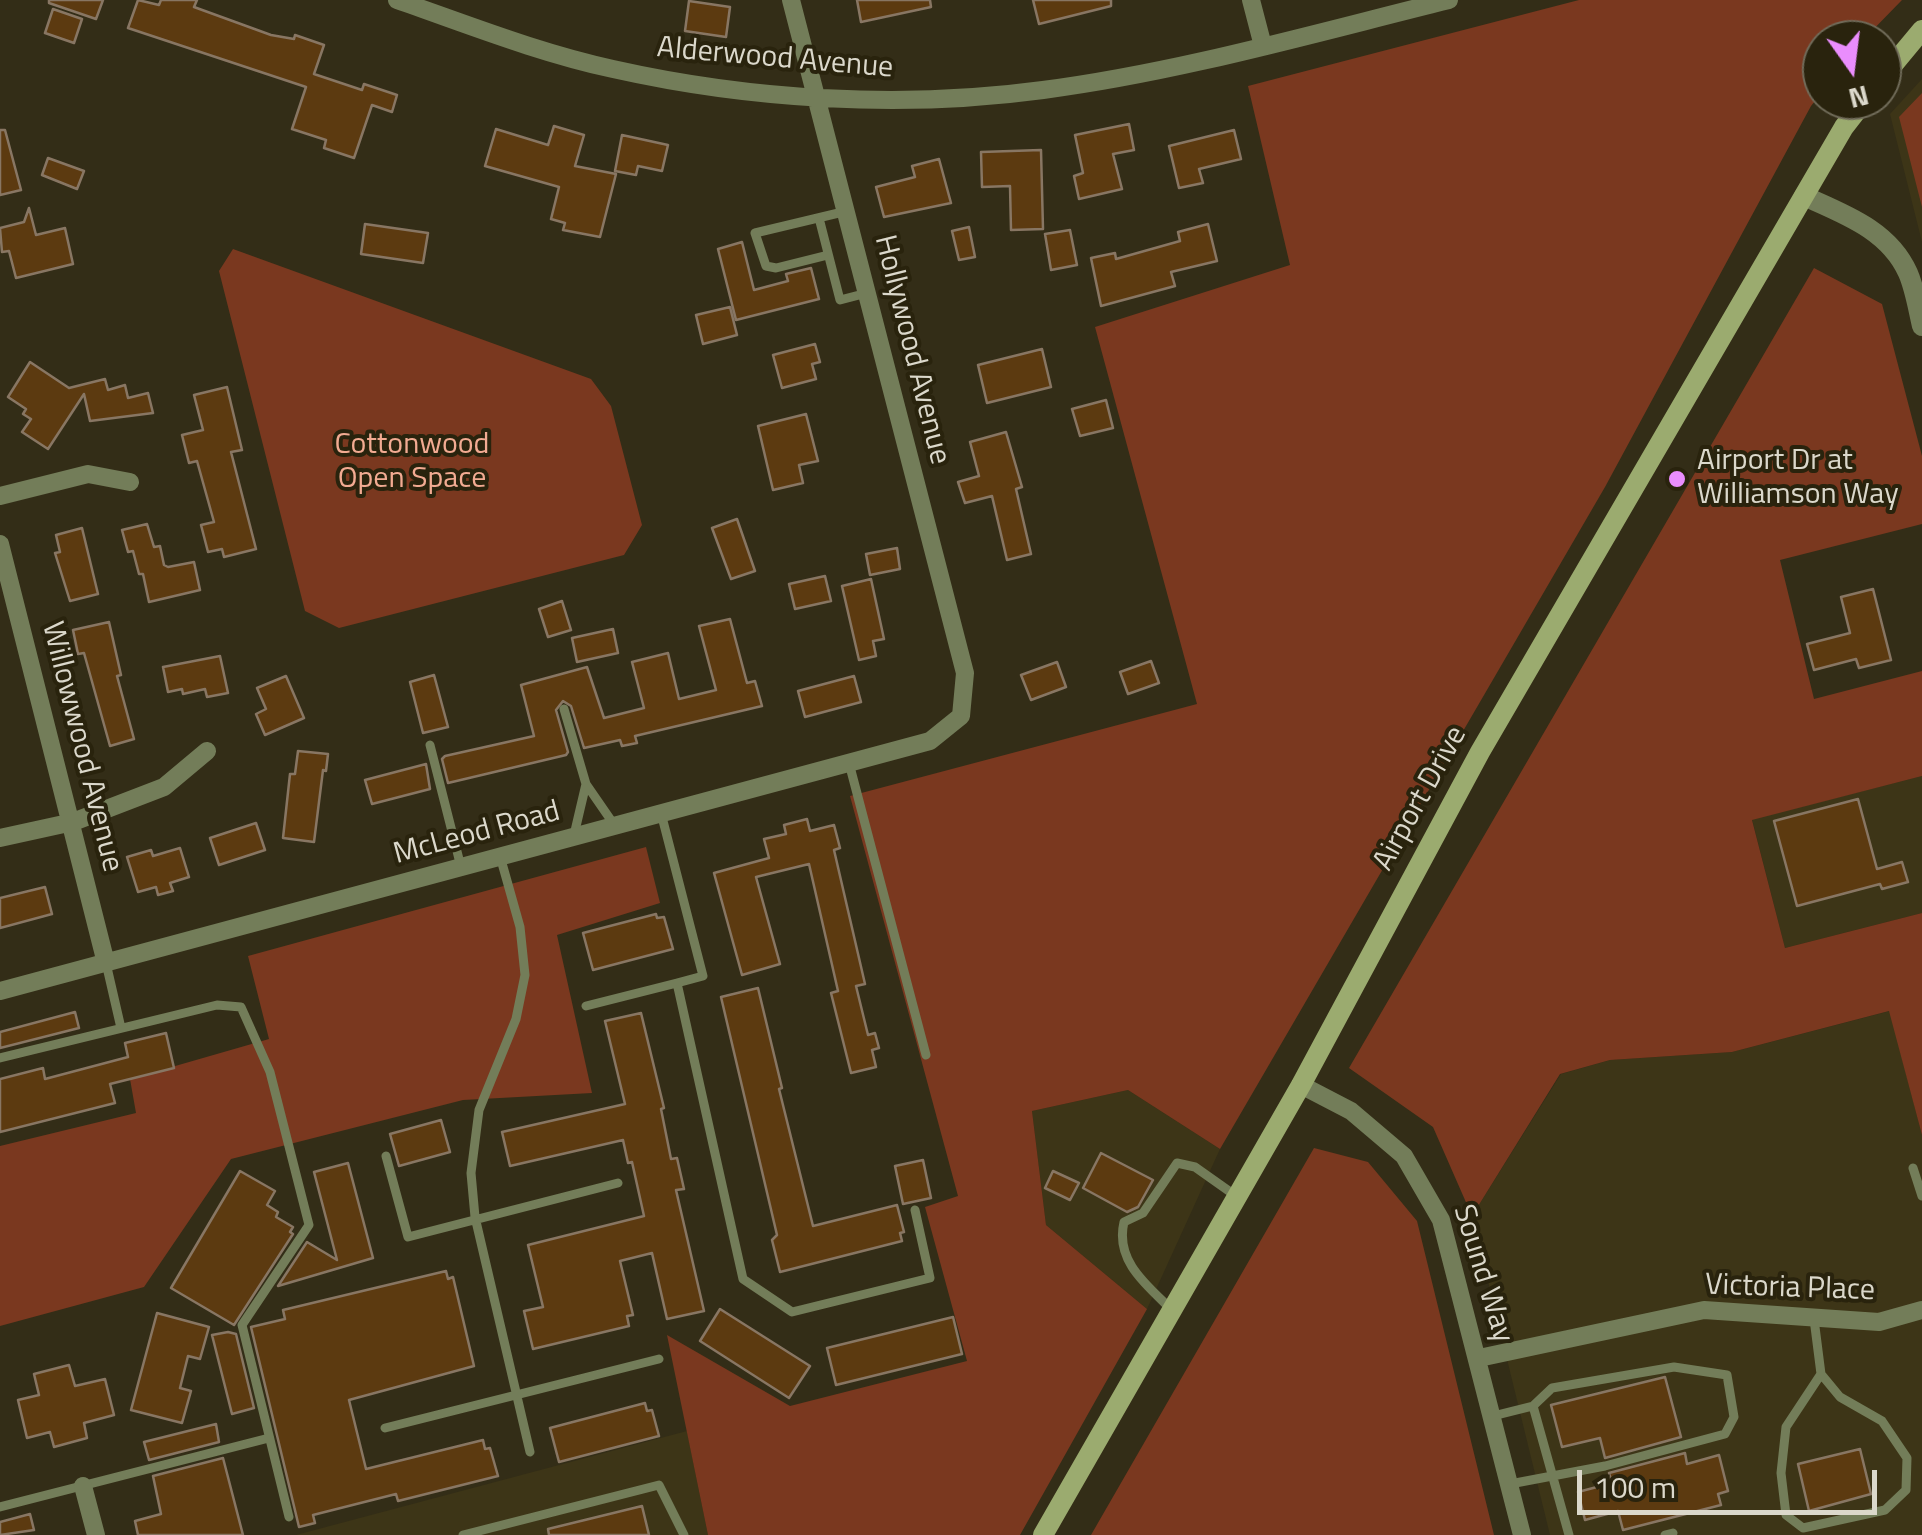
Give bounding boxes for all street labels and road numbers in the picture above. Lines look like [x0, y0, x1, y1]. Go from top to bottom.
street label: Alderwood Avenue [655, 31, 895, 87]
street label: Hollywood Avenue [865, 232, 957, 468]
street label: Willowwood Avenue [33, 618, 129, 876]
street label: Airport Drive [1367, 720, 1475, 878]
street label: McLeod Road [390, 795, 564, 873]
street label: Sound Way [1444, 1201, 1520, 1347]
street label: Victoria Place [1704, 1268, 1876, 1310]

